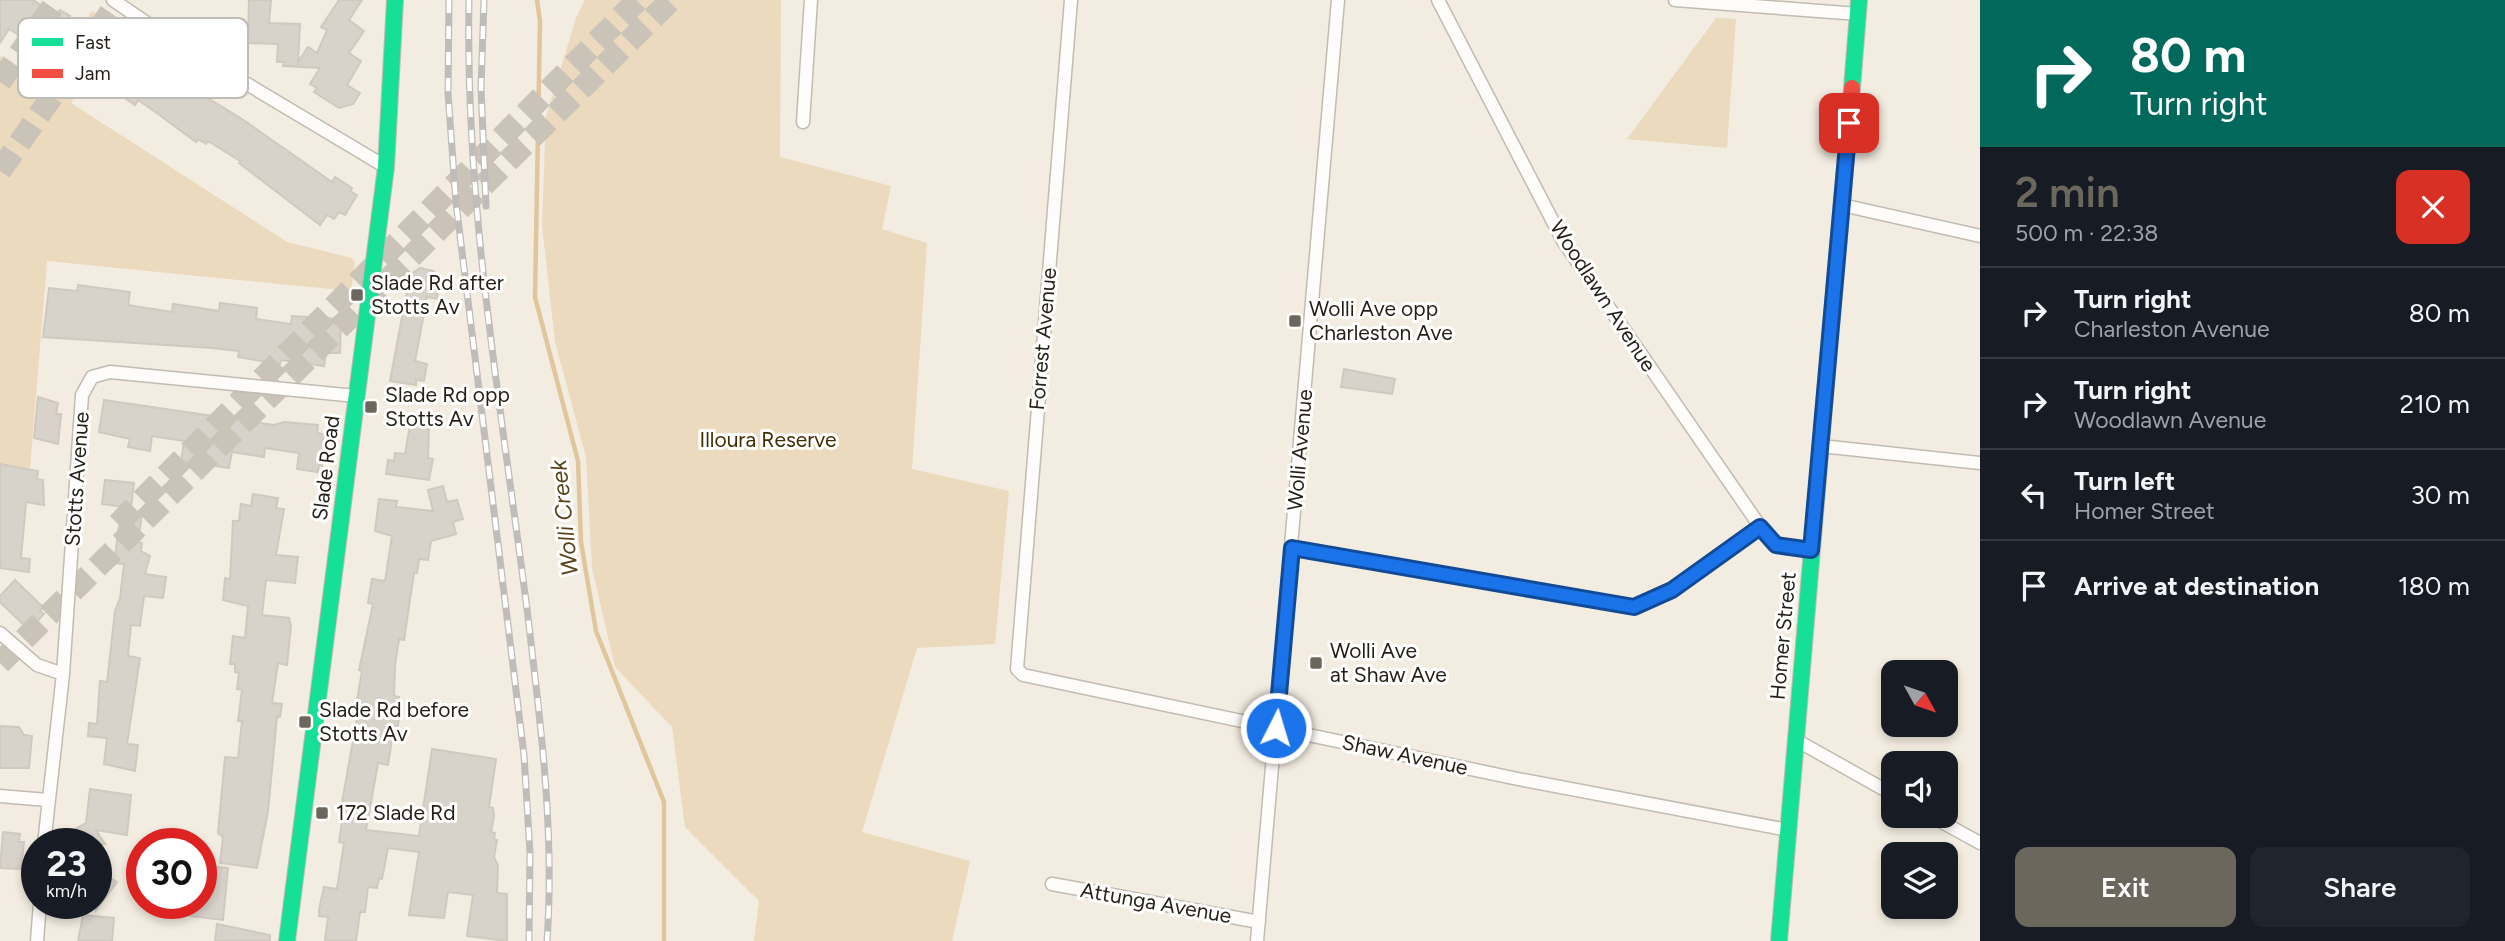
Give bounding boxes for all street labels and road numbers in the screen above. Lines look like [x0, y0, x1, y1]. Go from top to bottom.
street label: Woodlawn Avenue [1545, 215, 1662, 376]
street label: Forrest Avenue [1024, 267, 1061, 411]
street label: Wolli Avenue [1282, 388, 1317, 512]
street label: Stotts Avenue [59, 411, 94, 547]
street label: Slade Road [307, 414, 344, 522]
street label: Homer Street [1764, 571, 1801, 701]
street label: Shaw Avenue [1340, 729, 1470, 780]
street label: Attunga Avenue [1079, 877, 1233, 928]

